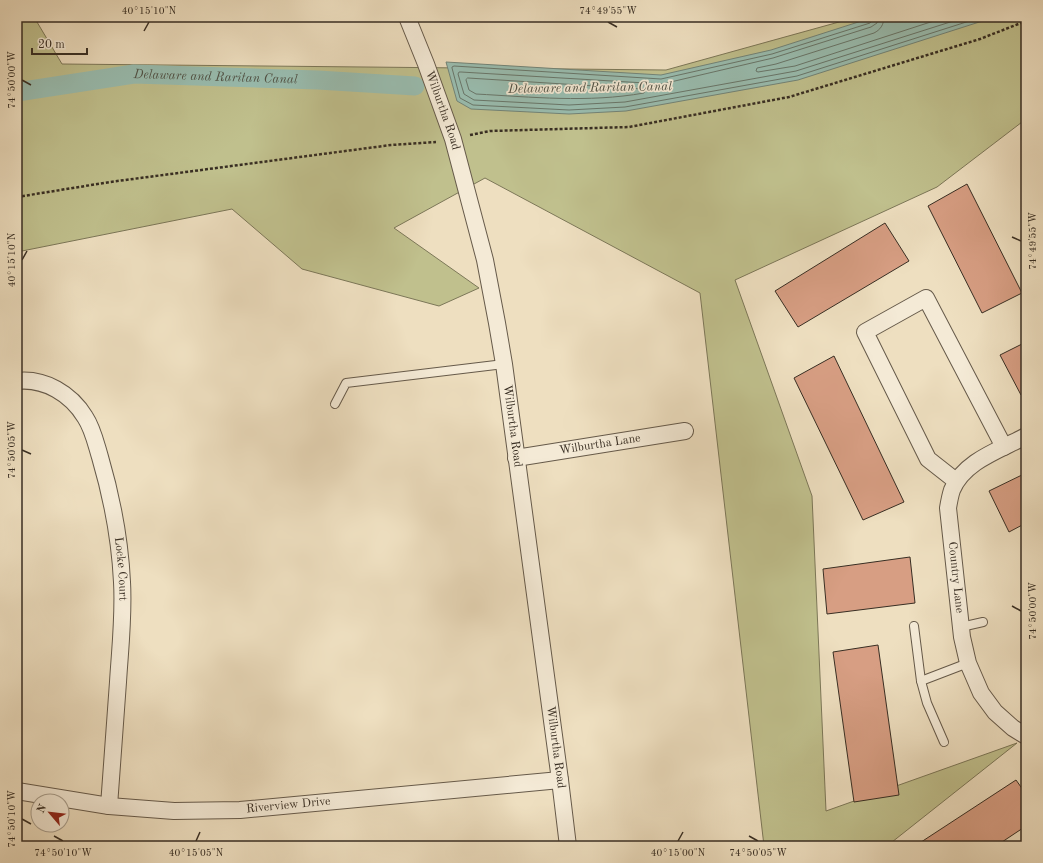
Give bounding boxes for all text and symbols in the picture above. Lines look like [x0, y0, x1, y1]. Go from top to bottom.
text: 40°15'10"N [122, 6, 177, 16]
text: 74°49'55"W [579, 6, 637, 16]
scale bar [32, 30, 87, 56]
text: 20 m [38, 39, 65, 51]
text: 74°50'00"W [7, 51, 17, 109]
water label: Delaware and Raritan Canal [132, 67, 298, 86]
street label: Wilburtha Road [423, 69, 462, 151]
water label: Delaware and Raritan Canal [507, 80, 672, 96]
text: 74°49'55"W [1028, 212, 1038, 270]
text: 40°15'10"N [7, 232, 17, 287]
street label: Wilburtha Road [501, 384, 524, 468]
text: 74°50'05"W [7, 421, 17, 479]
street label: Wilburtha Lane [558, 432, 642, 457]
street label: Locke Court [112, 536, 129, 601]
street label: Country Lane [946, 541, 965, 614]
text: 74°50'00"W [1028, 582, 1038, 640]
street label: Wilburtha Road [544, 705, 567, 789]
text: 74°50'10"W [7, 790, 17, 848]
north arrow [30, 793, 70, 833]
street label: Riverview Drive [246, 795, 332, 815]
text: N [36, 802, 50, 815]
text: 74°50'10"W [34, 848, 92, 858]
text: 40°15'05"N [169, 848, 224, 858]
text: 40°15'00"N [651, 848, 706, 858]
text: 74°50'05"W [729, 848, 787, 858]

